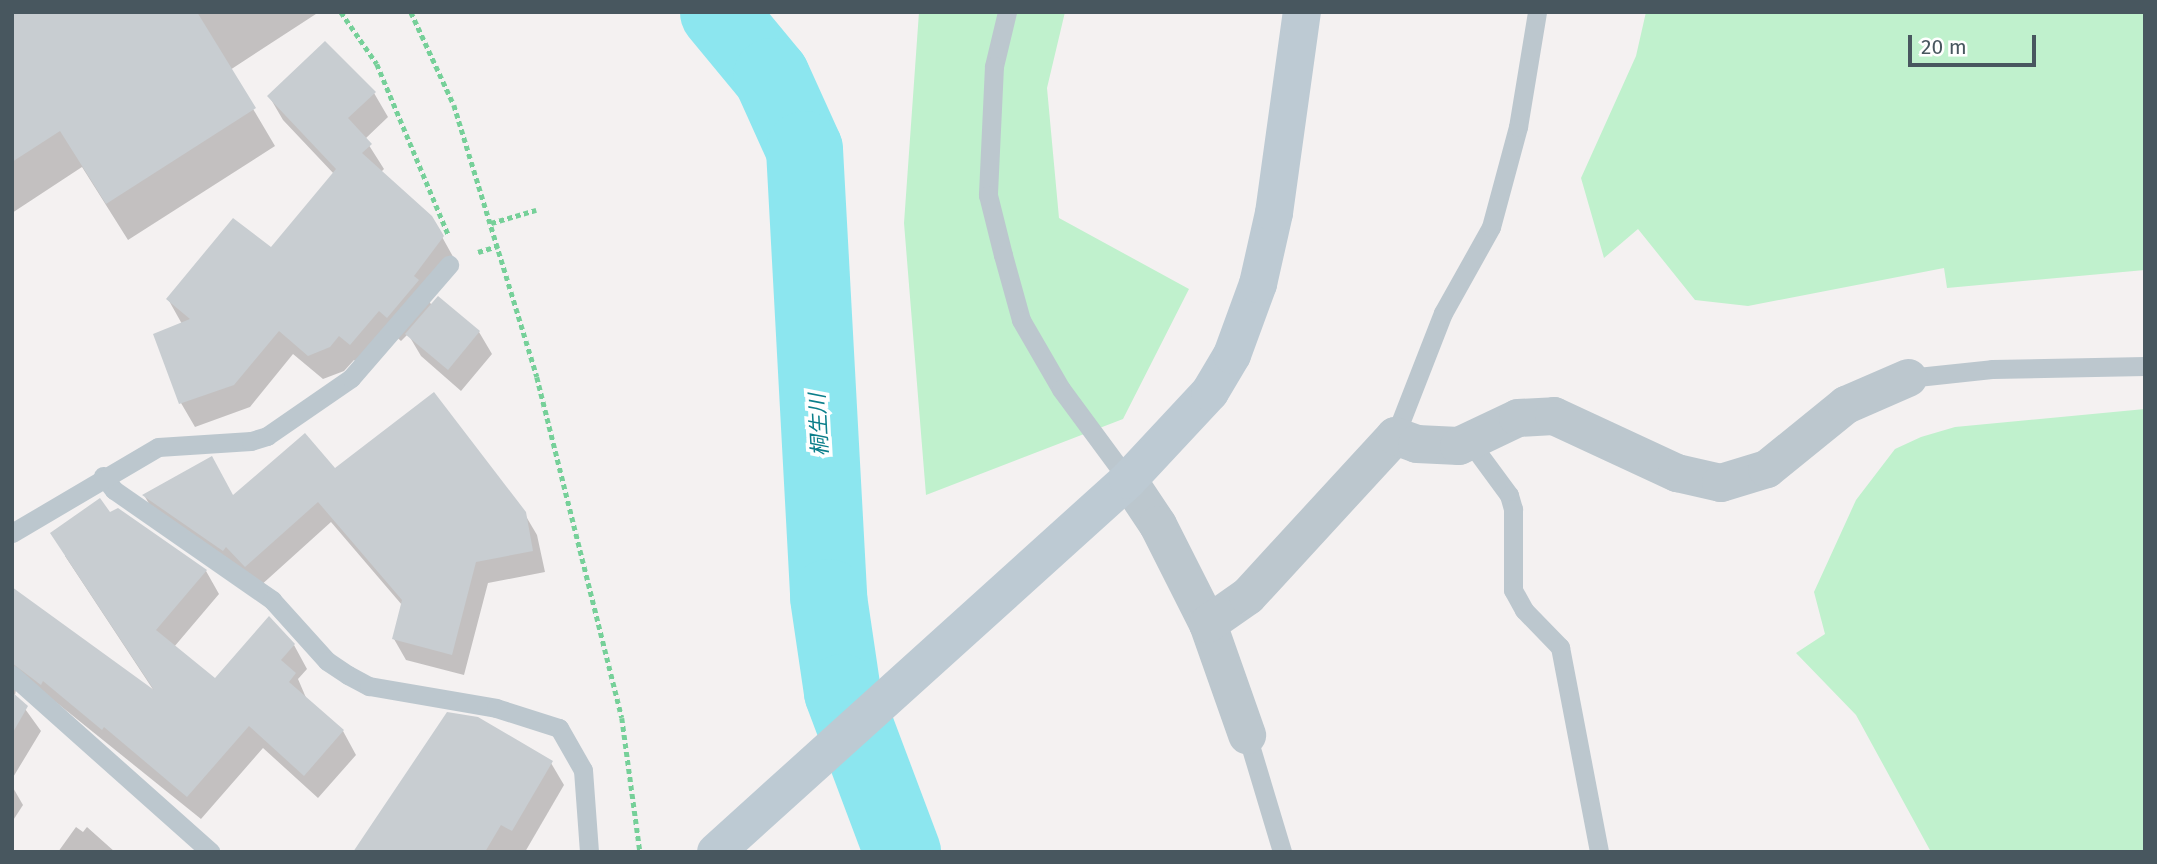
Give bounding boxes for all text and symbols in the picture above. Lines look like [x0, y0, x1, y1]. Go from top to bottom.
scale bar [1912, 21, 2040, 65]
text: 20 m [1921, 34, 1967, 60]
water label: 桐生川 [805, 393, 833, 457]

